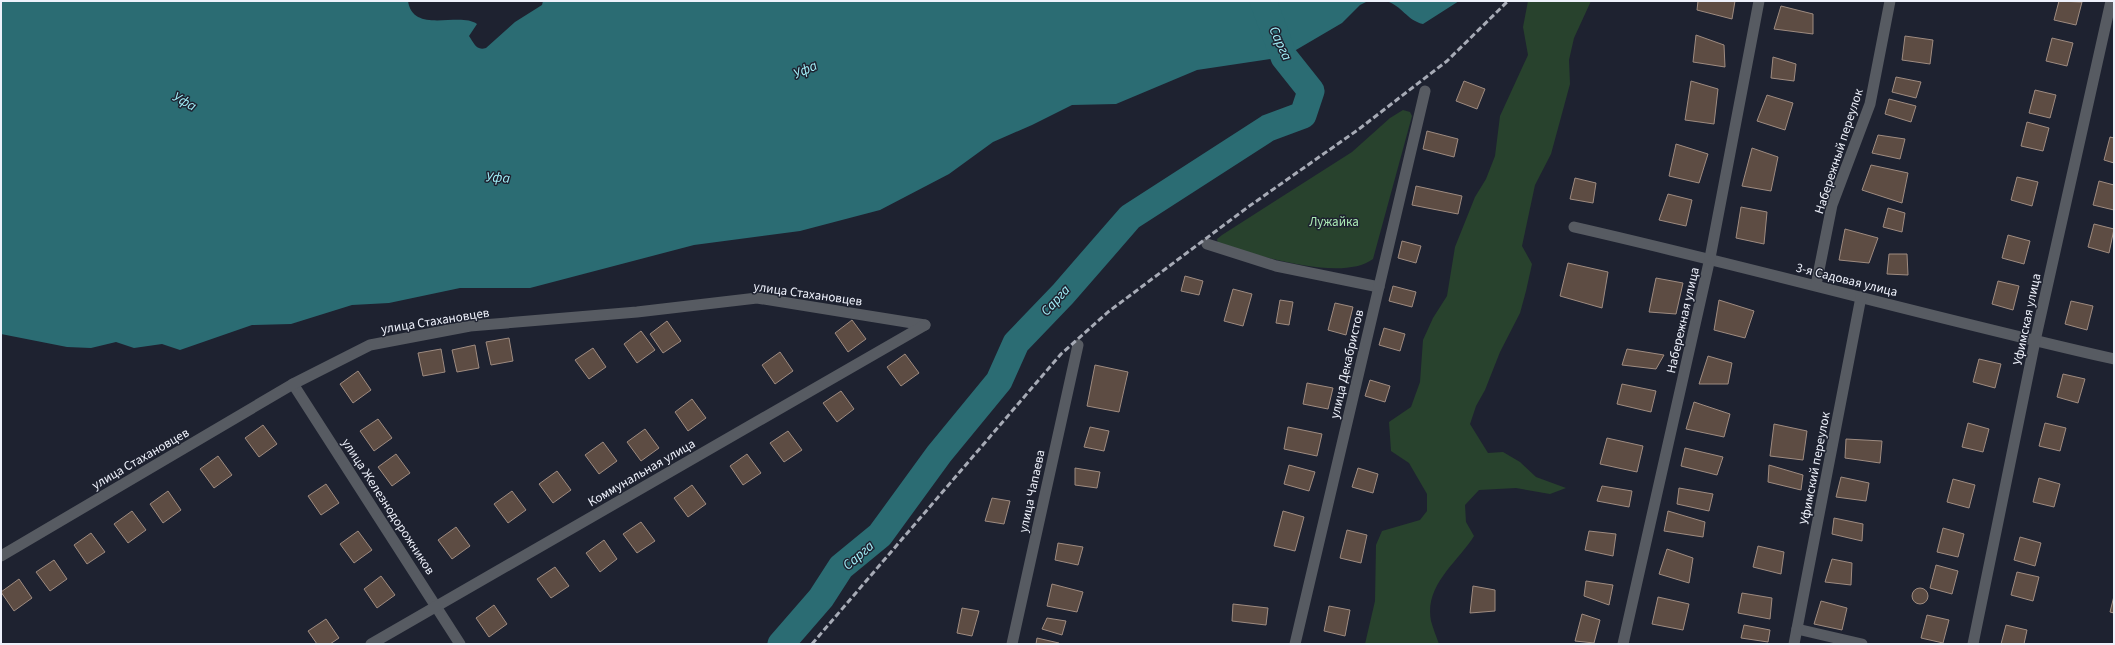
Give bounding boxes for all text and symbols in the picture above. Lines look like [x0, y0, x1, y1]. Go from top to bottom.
water label: Сарга [1263, 23, 1297, 64]
water label: Уфа [790, 56, 821, 84]
street label: Набережный переулок [1810, 86, 1868, 216]
water label: Уфа [169, 87, 200, 117]
water label: Уфа [485, 167, 511, 189]
park label: Лужайка [1309, 213, 1359, 231]
street label: 3-я Садовая улица [1794, 259, 1899, 301]
street label: Набережная улица [1662, 265, 1704, 375]
street label: Уфимская улица [2008, 272, 2045, 367]
street label: улица Стахановцев [752, 277, 864, 311]
water label: Сарга [1036, 280, 1075, 321]
street label: улица Стахановцев [380, 303, 491, 338]
street label: улица Декабристов [1326, 308, 1368, 420]
street label: Уфимский переулок [1795, 410, 1835, 526]
street label: улица Стахановцев [89, 424, 193, 494]
street label: улица Железнодорожников [337, 435, 439, 579]
street label: Коммунальная улица [584, 435, 699, 511]
street label: улица Чапаева [1014, 448, 1050, 534]
water label: Сарга [839, 536, 879, 575]

